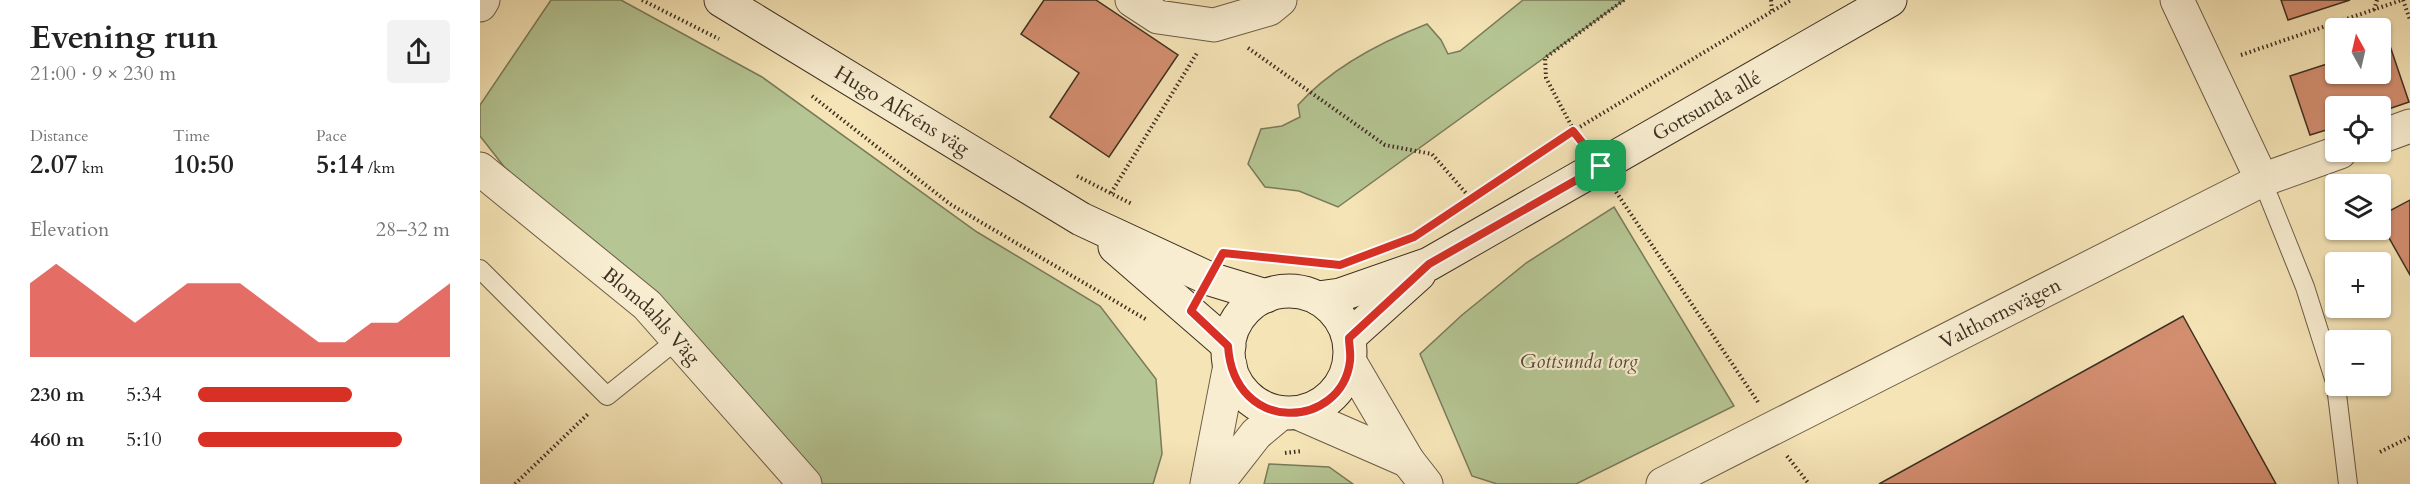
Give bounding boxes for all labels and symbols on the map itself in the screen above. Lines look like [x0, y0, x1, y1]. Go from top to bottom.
north arrow [2325, 18, 2391, 84]
street label: Hugo Alfvéns väg [829, 59, 975, 162]
street label: Gottsunda allé [1647, 64, 1766, 147]
pin [1575, 140, 1626, 191]
street label: Blomdahls Väg [597, 261, 707, 371]
street label: Valthornsvägen [1935, 271, 2066, 355]
park label: Gottsunda torg [1520, 348, 1638, 375]

